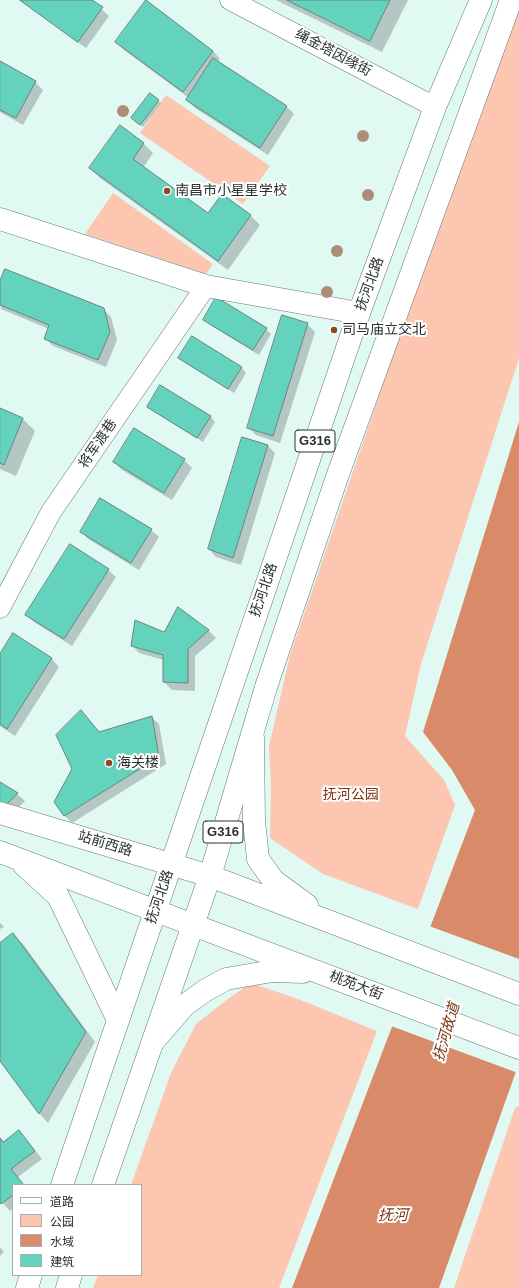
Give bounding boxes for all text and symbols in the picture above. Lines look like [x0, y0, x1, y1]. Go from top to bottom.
street label: 绳金塔因缘街 [292, 26, 374, 80]
place label: 南昌市小星星学校 [175, 183, 287, 199]
marker: 南昌市小星星学校 [162, 186, 172, 196]
street label: 抚河北路 [353, 255, 387, 313]
place label: 司马庙立交北 [342, 322, 426, 338]
marker: 司马庙立交北 [329, 325, 339, 335]
street label: 将军渡巷 [75, 416, 121, 472]
road number: G316 [295, 430, 335, 452]
street label: 抚河北路 [247, 561, 281, 619]
place label: 海关楼 [117, 755, 159, 771]
marker: 海关楼 [104, 758, 114, 768]
park label: 抚河公园 [323, 787, 379, 803]
road number: G316 [203, 821, 243, 843]
street label: 站前西路 [76, 828, 134, 860]
street label: 抚河北路 [143, 868, 177, 926]
street label: 桃苑大街 [327, 968, 385, 1004]
water label: 抚河故道 [430, 1001, 464, 1063]
legend [12, 1184, 142, 1276]
text: 道路 [50, 1195, 74, 1209]
water label: 抚河 [378, 1207, 408, 1225]
text: 公园 [50, 1215, 74, 1229]
text: 水域 [50, 1235, 74, 1249]
text: 建筑 [50, 1255, 74, 1269]

